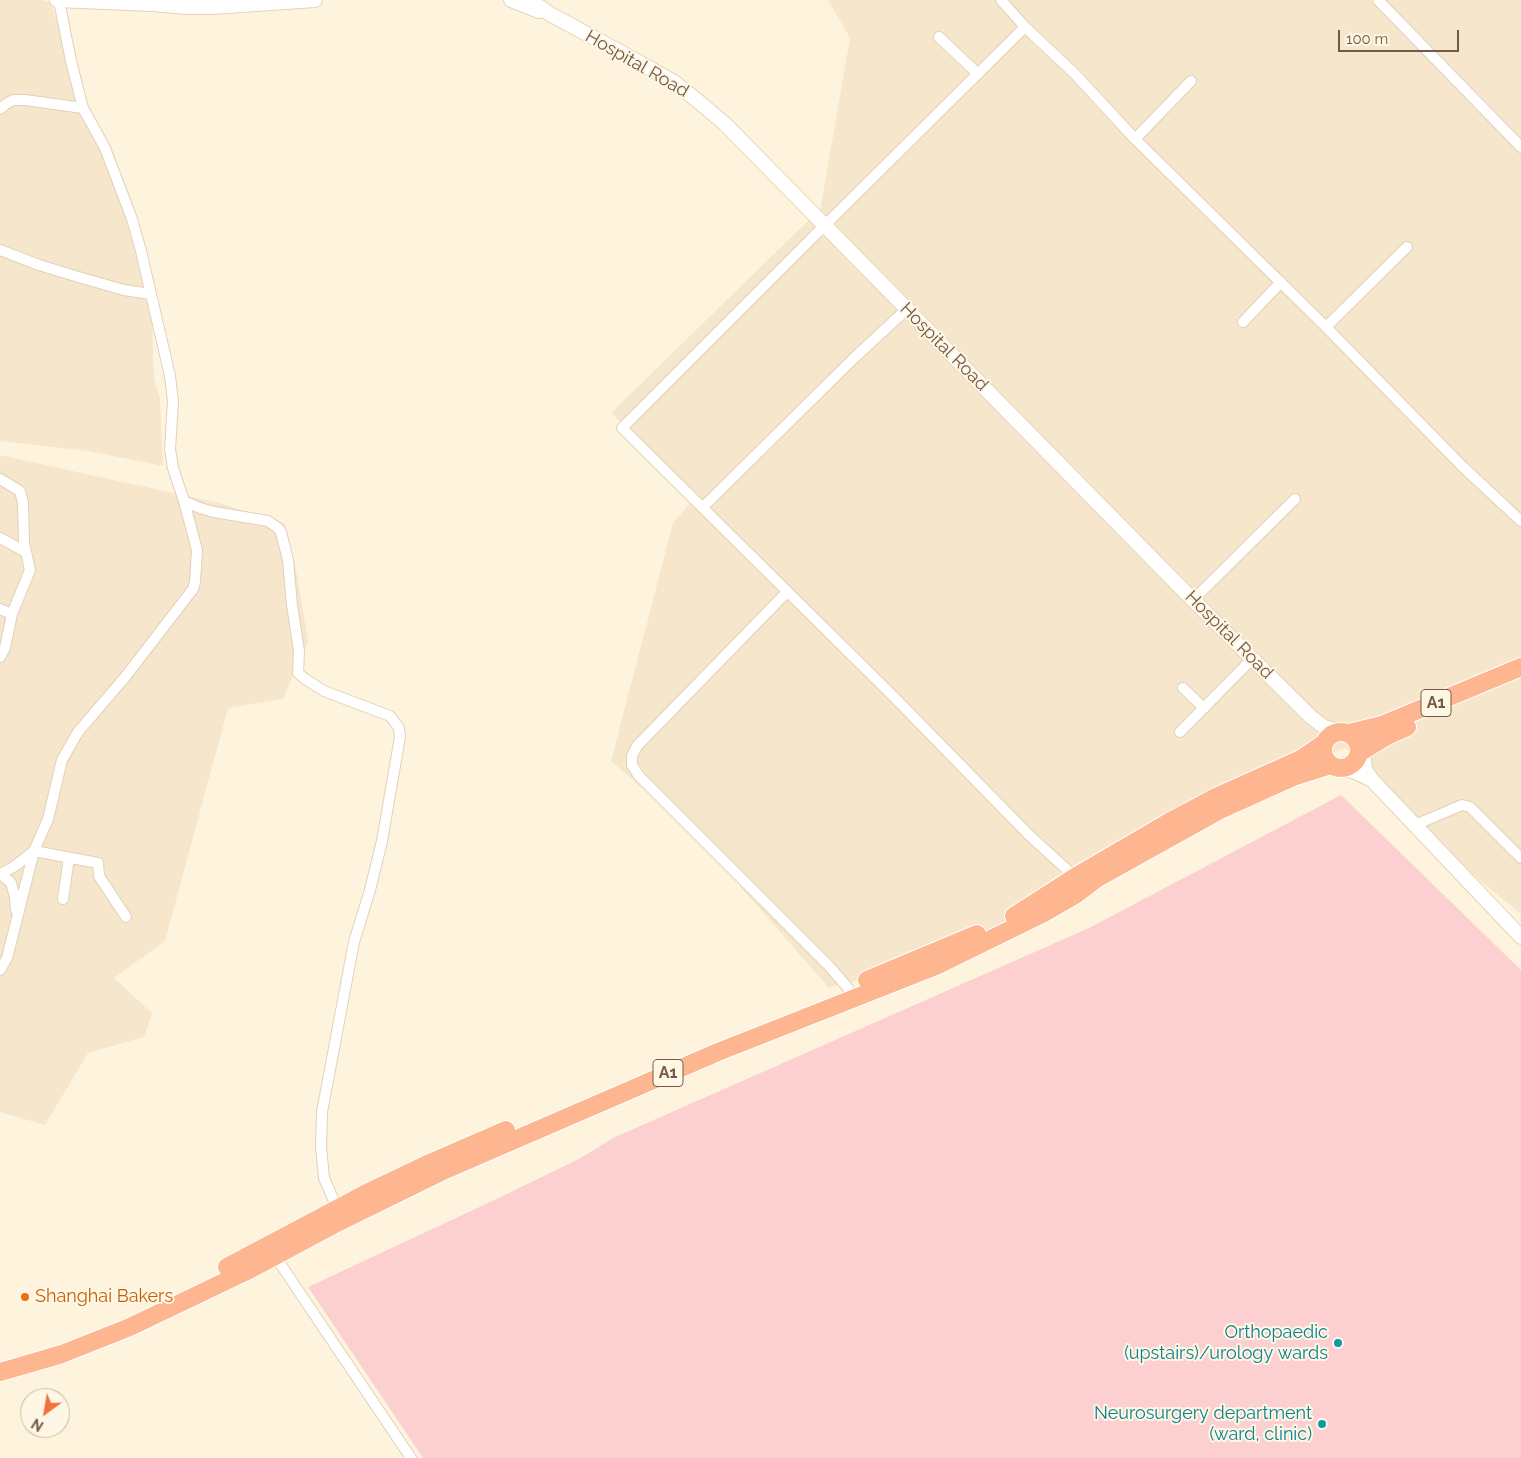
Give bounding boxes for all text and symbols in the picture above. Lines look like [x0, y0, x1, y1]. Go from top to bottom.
scale bar [1341, 20, 1462, 52]
street label: Hospital Road [581, 26, 693, 102]
text: 100 m [1346, 30, 1388, 48]
street label: Hospital Road [895, 298, 993, 396]
street label: Hospital Road [1180, 586, 1278, 684]
road number: A1 [1421, 690, 1451, 716]
road number: A1 [653, 1060, 683, 1086]
place label: Shanghai Bakers [35, 1286, 173, 1308]
marker: Shanghai Bakers [19, 1291, 31, 1303]
place label: Orthopaedic (upstairs)/urology wards [1124, 1322, 1328, 1365]
marker: Orthopaedic (upstairs)/urology wards [1332, 1337, 1344, 1349]
north arrow [20, 1388, 70, 1438]
place label: Neurosurgery department (ward, clinic) [1094, 1403, 1312, 1446]
text: N [29, 1415, 46, 1434]
marker: Neurosurgery department (ward, clinic) [1316, 1418, 1328, 1430]

